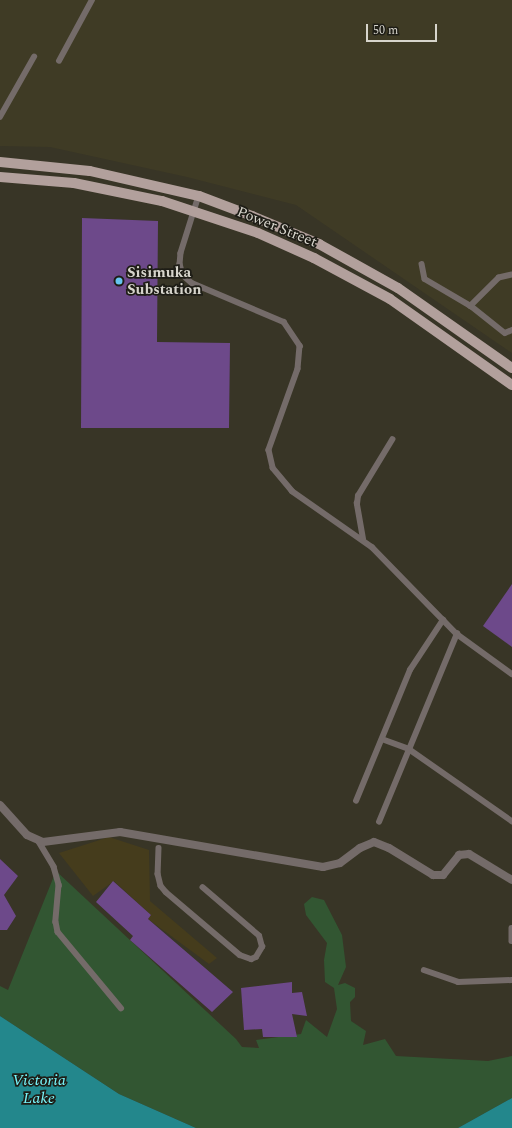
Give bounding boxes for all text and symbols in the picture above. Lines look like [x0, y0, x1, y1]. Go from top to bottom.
scale bar [368, 16, 439, 42]
text: 50 m [373, 21, 398, 40]
street label: Power Street [234, 203, 320, 251]
place label: Sisimuka Substation [127, 263, 201, 298]
marker: Sisimuka Substation [114, 276, 124, 286]
water label: Victoria Lake [12, 1070, 66, 1108]

